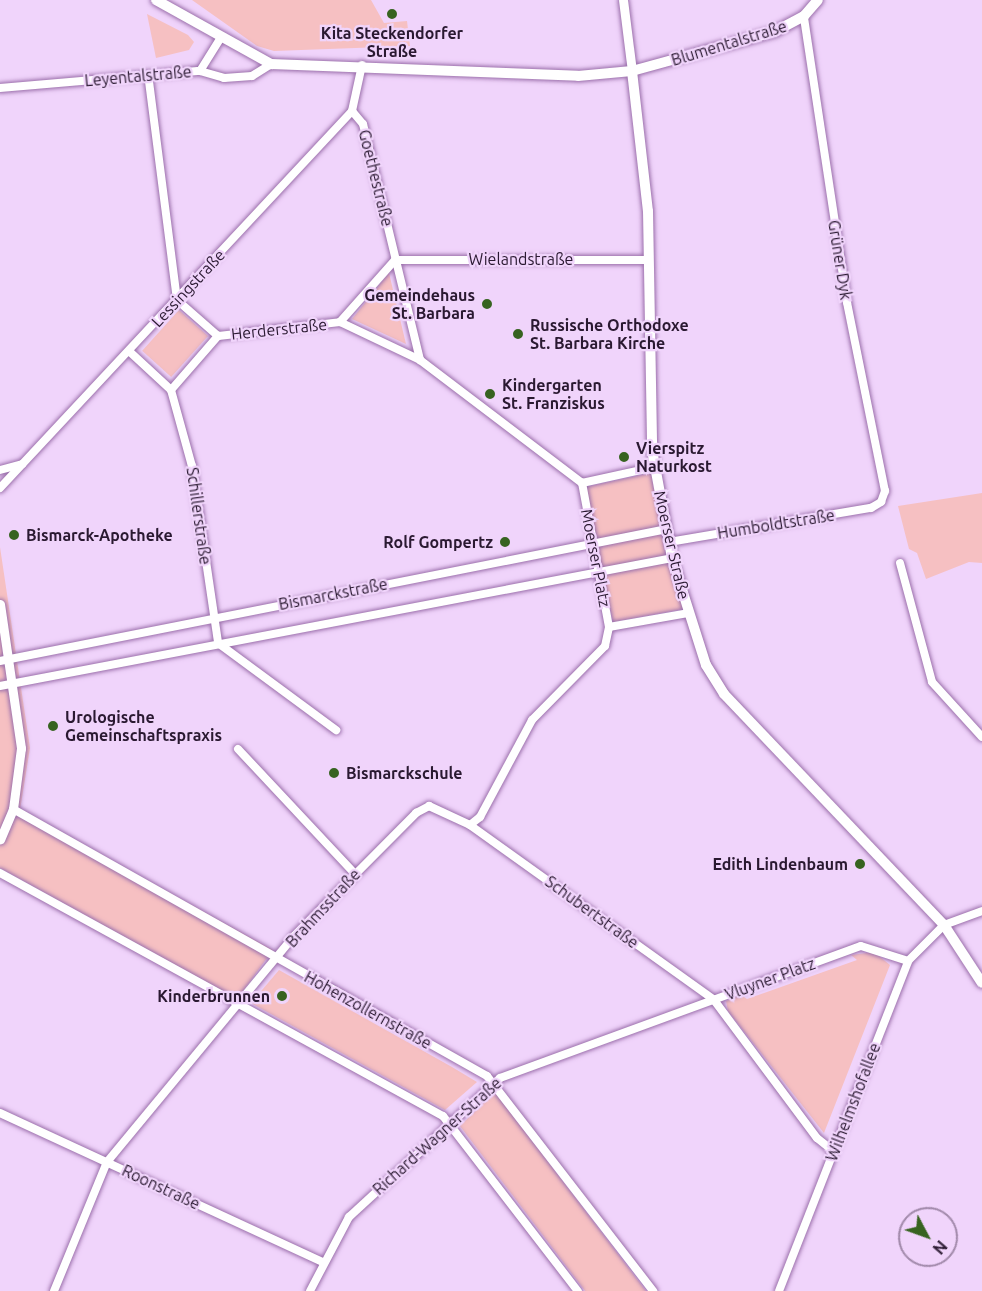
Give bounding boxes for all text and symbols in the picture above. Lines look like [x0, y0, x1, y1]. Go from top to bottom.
marker: Kita Steckendorfer Straße [385, 7, 399, 21]
street label: Blumentalstraße [669, 16, 789, 70]
place label: Kita Steckendorfer Straße [321, 23, 463, 61]
street label: Leyentalstraße [84, 62, 192, 90]
street label: Goethestraße [355, 128, 397, 228]
street label: Grüner Dyk [824, 219, 856, 301]
street label: Lessingstraße [147, 245, 229, 331]
street label: Wielandstraße [469, 249, 573, 269]
place label: Gemeindehaus St. Barbara [364, 285, 475, 323]
marker: Gemeindehaus St. Barbara [480, 297, 494, 311]
street label: Herderstraße [230, 314, 328, 344]
place label: Russische Orthodoxe St. Barbara Kirche [530, 315, 689, 353]
marker: Russische Orthodoxe St. Barbara Kirche [511, 327, 525, 341]
place label: Kindergarten St. Franziskus [502, 375, 605, 413]
marker: Kindergarten St. Franziskus [483, 387, 497, 401]
place label: Vierspitz Naturkost [636, 438, 712, 476]
marker: Vierspitz Naturkost [617, 450, 631, 464]
street label: Schillerstraße [183, 466, 215, 566]
street label: Moerser Straße [650, 489, 694, 601]
street label: Humboldtstraße [716, 505, 836, 543]
street label: Moerser Platz [577, 507, 615, 609]
place label: Bismarck-Apotheke [26, 525, 173, 545]
marker: Bismarck-Apotheke [7, 528, 21, 542]
place label: Rolf Gompertz [383, 532, 493, 552]
marker: Rolf Gompertz [498, 535, 512, 549]
street label: Bismarckstraße [277, 574, 389, 614]
place label: Urologische Gemeinschaftspraxis [65, 707, 222, 745]
marker: Urologische Gemeinschaftspraxis [46, 719, 60, 733]
place label: Bismarckschule [346, 763, 463, 783]
marker: Bismarckschule [327, 766, 341, 780]
place label: Edith Lindenbaum [712, 854, 848, 874]
marker: Edith Lindenbaum [853, 857, 867, 871]
street label: Brahmsstraße [282, 865, 364, 951]
street label: Schubertstraße [542, 872, 642, 952]
street label: Vluyner Platz [722, 954, 818, 1004]
street label: Hohenzollernstraße [301, 967, 435, 1053]
place label: Kinderbrunnen [157, 986, 270, 1006]
marker: Kinderbrunnen [275, 989, 289, 1003]
street label: Wilhelmshofallee [822, 1040, 884, 1164]
street label: Richard-Wagner-Straße [369, 1073, 505, 1199]
street label: Roonstraße [119, 1161, 203, 1213]
north arrow [898, 1207, 958, 1267]
text: N [929, 1237, 951, 1258]

